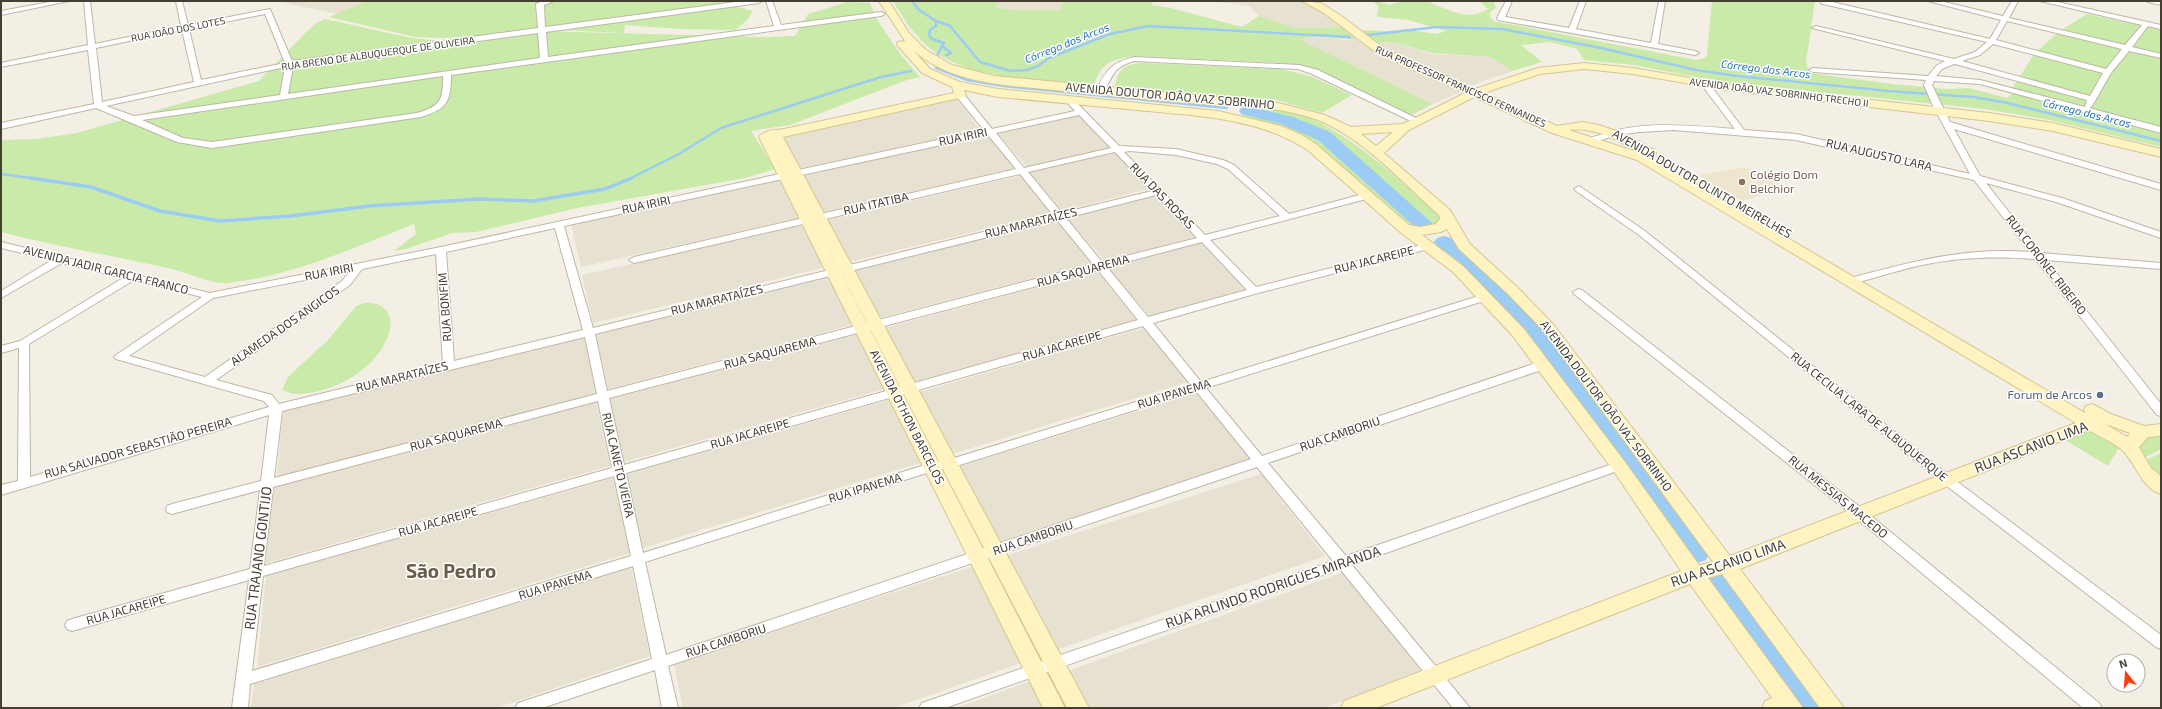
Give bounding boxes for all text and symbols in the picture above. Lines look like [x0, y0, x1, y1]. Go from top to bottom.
street label: RUA JOÃO DOS LOTES [130, 14, 226, 44]
water label: Córrego dos Arcos [1023, 19, 1111, 65]
street label: RUA BRENO DE ALBUQUERQUE DE OLIVEIRA [280, 33, 476, 73]
street label: RUA PROFESSOR FRANCISCO FERNANDES [1374, 43, 1549, 129]
water label: Córrego dos Arcos [1720, 57, 1812, 81]
street label: AVENIDA JOÃO VAZ SOBRINHO TRECHO II [1689, 75, 1869, 109]
street label: AVENIDA DOUTOR JOÃO VAZ SOBRINHO [1065, 79, 1275, 111]
water label: Córrego dos Arcos [2042, 95, 2133, 130]
street label: RUA IRIRI [937, 124, 988, 148]
street label: AVENIDA DOUTOR OLINTO MEIRELHES [1610, 126, 1795, 241]
street label: RUA AUGUSTO LARA [1825, 135, 1934, 173]
street label: RUA DAS ROSAS [1128, 159, 1198, 231]
place label: Colégio Dom Belchior [1750, 167, 1818, 195]
marker: Colégio Dom Belchior [1737, 177, 1747, 187]
street label: RUA ITATIBA [842, 189, 910, 217]
street label: RUA IRIRI [620, 192, 671, 216]
street label: RUA MARATAÍZES [983, 204, 1079, 240]
street label: RUA CORONEL RIBEIRO [2004, 212, 2090, 317]
street label: AVENIDA JADIR GARCIA FRANCO [22, 242, 190, 296]
street label: RUA JACAREIPE [1332, 242, 1415, 276]
street label: RUA SAQUAREMA [1035, 251, 1131, 290]
street label: RUA IRIRI [303, 259, 354, 283]
street label: RUA BONFIM [435, 272, 453, 342]
street label: RUA MARATAÍZES [669, 281, 765, 317]
street label: ALAMEDA DOS ANGICOS [227, 282, 342, 368]
street label: AVENIDA DOUTOR JOÃO VAZ SOBRINHO [1538, 317, 1676, 493]
street label: RUA JACAREIPE [1020, 327, 1103, 363]
street label: RUA SAQUAREMA [722, 333, 818, 372]
street label: AVENIDA OTHON BARCELOS [868, 347, 948, 486]
street label: RUA CECILIA LARA DE ALBUQUERQUE [1788, 349, 1951, 485]
street label: RUA MARATAÍZES [354, 358, 450, 394]
street label: RUA IPANEMA [1135, 375, 1212, 411]
place label: Forum de Arcos [2008, 387, 2092, 401]
marker: Forum de Arcos [2095, 390, 2105, 400]
street label: RUA CANETO VIEIRA [600, 411, 638, 519]
street label: RUA SALVADOR SEBASTIÃO PEREIRA [42, 413, 234, 481]
street label: RUA CAMBORIU [1298, 413, 1382, 453]
street label: RUA SAQUAREMA [408, 415, 504, 454]
street label: RUA JACAREIPE [708, 415, 791, 451]
street label: RUA ASCANIO LIMA [1972, 417, 2090, 476]
street label: RUA MESSIAS MACEDO [1786, 452, 1891, 540]
street label: RUA IPANEMA [826, 469, 903, 505]
street label: RUA TRAJANO GONTIJO [240, 485, 275, 631]
street label: RUA JACAREIPE [396, 503, 479, 539]
street label: RUA CAMBORIU [991, 517, 1075, 557]
street label: RUA ASCANIO LIMA [1668, 535, 1788, 590]
street label: RUA ARLINDO RODRIGUES MIRANDA [1163, 542, 1383, 631]
district label: São Pedro [406, 559, 496, 582]
street label: RUA IPANEMA [516, 566, 593, 602]
street label: RUA JACAREIPE [84, 591, 167, 627]
street label: RUA CAMBORIU [684, 620, 768, 660]
north arrow [2106, 653, 2146, 693]
text: N [2117, 656, 2129, 670]

